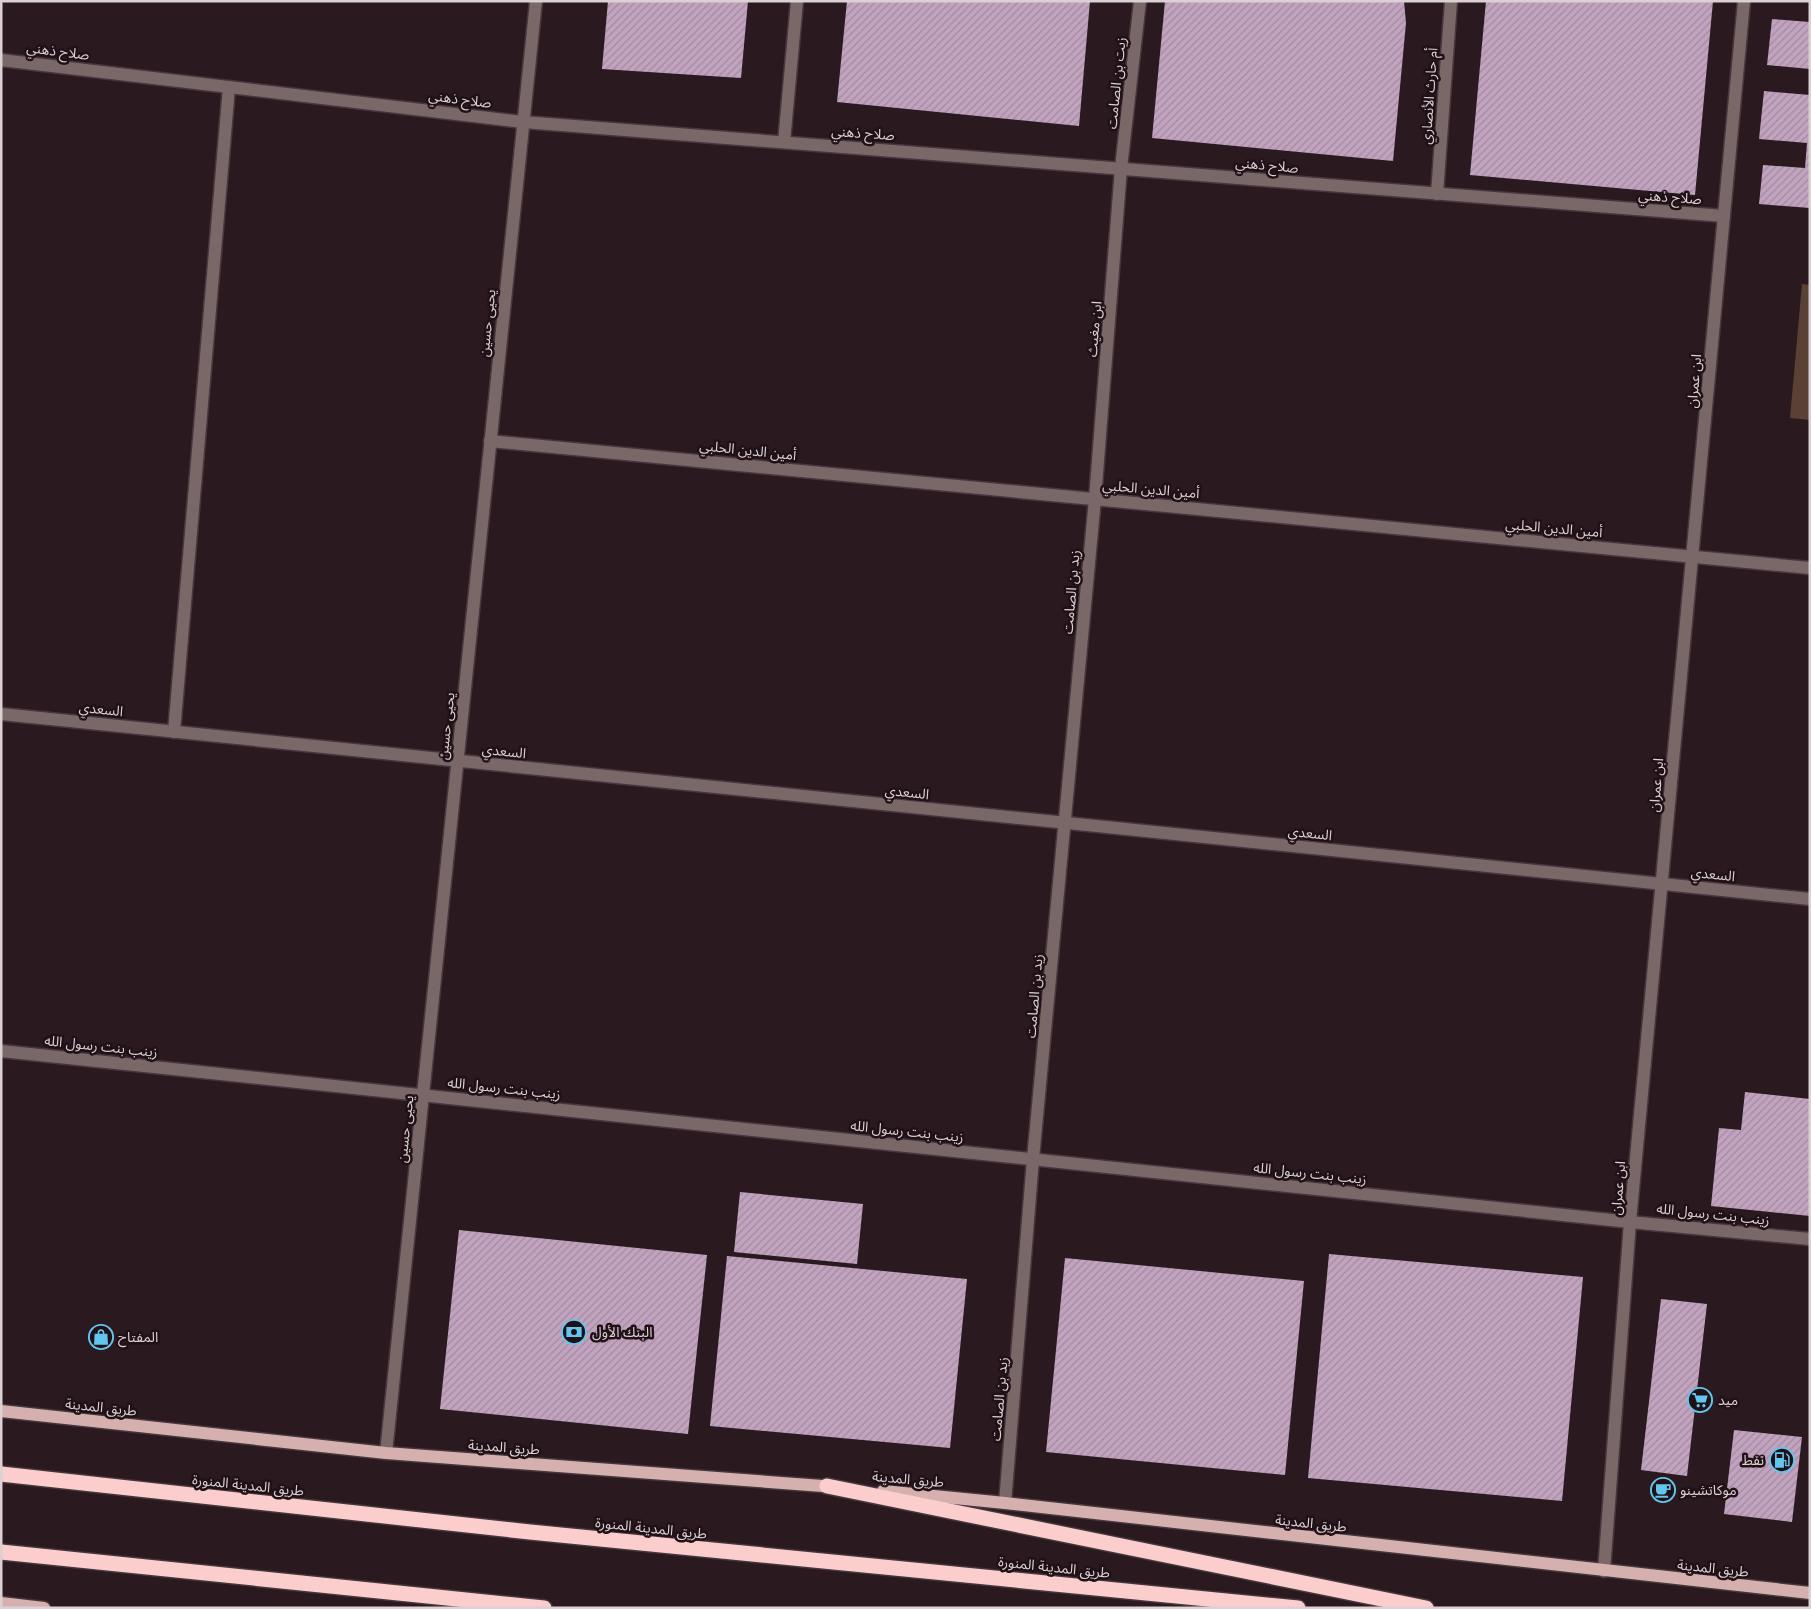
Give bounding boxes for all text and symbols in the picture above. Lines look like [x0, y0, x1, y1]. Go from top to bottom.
street label: زيت بن الصامت [1102, 36, 1130, 130]
street label: صلاح ذهني [25, 38, 91, 66]
street label: أم حارث الأنصاري [1417, 47, 1444, 145]
street label: صلاح ذهني [427, 86, 493, 114]
street label: صلاح ذهني [831, 122, 896, 146]
street label: صلاح ذهني [1234, 153, 1300, 179]
street label: صلاح ذهني [1638, 186, 1703, 210]
street label: يحيى حسين [475, 288, 499, 358]
street label: ابن مغيث [1083, 300, 1105, 358]
street label: ابن عمران [1683, 353, 1705, 409]
street label: أمين الدين الحلبي [698, 436, 798, 466]
street label: أمين الدين الحلبي [1102, 476, 1201, 504]
street label: أمين الدين الحلبي [1505, 515, 1604, 543]
street label: زيد بن الصامت [1058, 549, 1084, 635]
street label: يحيى حسين [434, 691, 458, 761]
street label: السعدي [78, 698, 124, 722]
street label: السعدي [481, 740, 527, 764]
street label: ابن عمران [1645, 757, 1667, 813]
street label: السعدي [884, 781, 930, 805]
street label: السعدي [1287, 822, 1333, 846]
street label: السعدي [1690, 863, 1736, 887]
street label: زيد بن الصامت [1021, 953, 1047, 1039]
street label: زينب بنت رسول الله [44, 1031, 158, 1061]
street label: زينب بنت رسول الله [447, 1073, 561, 1103]
street label: يحيى حسين [393, 1094, 417, 1164]
street label: زينب بنت رسول الله [850, 1116, 964, 1146]
street label: زينب بنت رسول الله [1253, 1158, 1367, 1188]
street label: ابن عمران [1607, 1160, 1629, 1216]
street label: زينب بنت رسول الله [1656, 1199, 1770, 1229]
bank icon: البنك الأول [561, 1319, 587, 1345]
place label: البنك الأول [592, 1323, 653, 1341]
shop icon: المفتاح [88, 1324, 114, 1350]
place label: المفتاح [118, 1328, 158, 1348]
street label: زيد بن الصامت [986, 1356, 1012, 1442]
supermarket icon: ميد [1687, 1387, 1713, 1413]
place label: ميد [1718, 1391, 1738, 1409]
street label: طريق المدينة [64, 1394, 138, 1421]
street label: طريق المدينة [467, 1436, 541, 1459]
fuel station icon: نفط [1769, 1447, 1795, 1473]
place label: نفط [1742, 1451, 1764, 1469]
street label: طريق المدينة [871, 1467, 945, 1492]
street label: طريق المدينة المنورة [191, 1470, 305, 1501]
cafe icon: موكاتشينو [1650, 1477, 1676, 1503]
place label: موكاتشينو [1680, 1481, 1737, 1499]
street label: طريق المدينة [1274, 1510, 1348, 1537]
street label: طريق المدينة المنورة [594, 1513, 708, 1544]
street label: طريق المدينة المنورة [997, 1552, 1111, 1583]
street label: طريق المدينة [1676, 1555, 1750, 1582]

